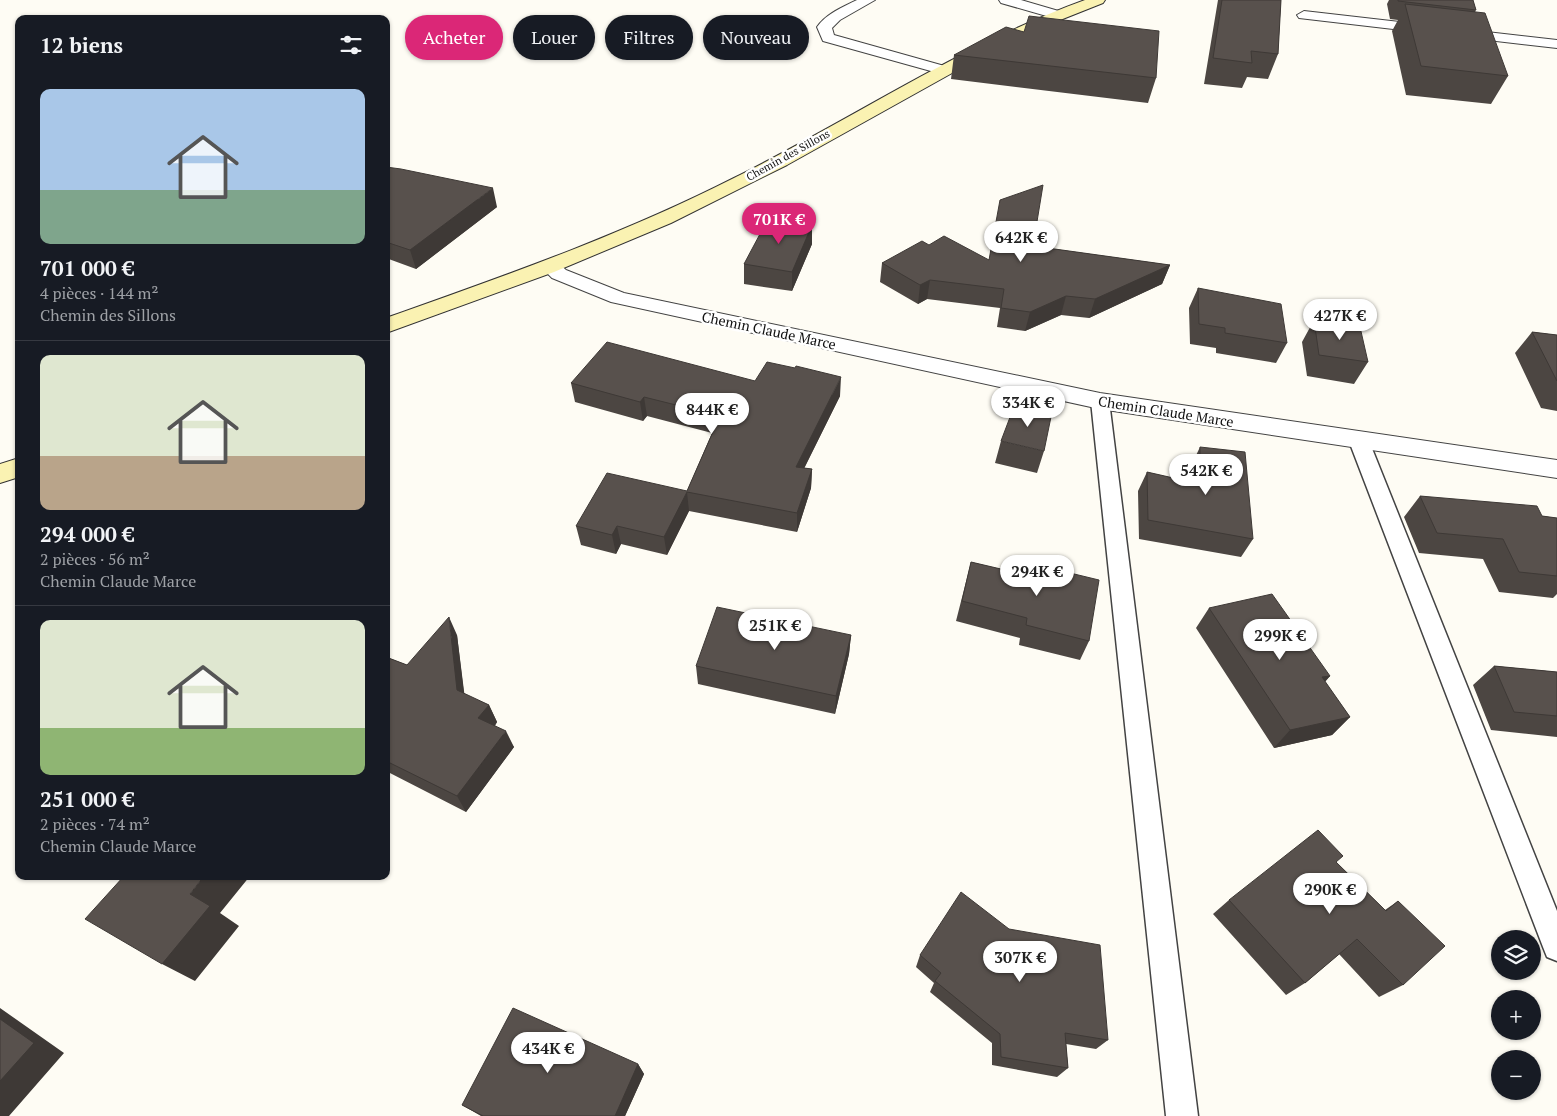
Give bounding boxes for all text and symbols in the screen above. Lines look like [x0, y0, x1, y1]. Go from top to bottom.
chip: Acheter [405, 15, 503, 60]
chip: Louer [513, 15, 595, 60]
chip: Filtres [605, 15, 693, 60]
chip: Nouveau [703, 15, 809, 60]
text: 12 biens [40, 31, 123, 59]
icon: filters [337, 31, 365, 59]
icon: home [158, 122, 248, 212]
street label: Chemin des Sillons [744, 126, 832, 184]
pin: 701K € [738, 202, 820, 245]
text: 701K € [753, 208, 805, 230]
pin: 642K € [980, 220, 1062, 263]
text: 642K € [995, 226, 1047, 248]
text: 701 000 € [40, 254, 134, 282]
text: 4 pièces · 144 m² [40, 282, 158, 304]
pin: 427K € [1299, 298, 1381, 341]
text: Chemin des Sillons [40, 304, 176, 326]
text: 427K € [1314, 304, 1366, 326]
street label: Chemin Claude Marce [700, 306, 838, 354]
pin: 334K € [987, 386, 1069, 428]
icon: home [158, 387, 248, 477]
text: 334K € [1002, 391, 1054, 413]
street label: Chemin Claude Marce [1097, 391, 1235, 431]
pin: 844K € [671, 392, 753, 435]
text: 844K € [686, 398, 738, 420]
pin: 542K € [1165, 454, 1247, 496]
text: 542K € [1180, 459, 1232, 481]
text: 294 000 € [40, 520, 134, 548]
text: 2 pièces · 56 m² [40, 548, 150, 570]
pin: 294K € [996, 554, 1078, 597]
text: 294K € [1011, 560, 1063, 582]
text: Chemin Claude Marce [40, 570, 196, 592]
pin: 251K € [734, 608, 816, 651]
text: 251K € [749, 614, 801, 636]
pin: 299K € [1239, 618, 1321, 661]
text: 299K € [1254, 624, 1306, 646]
icon: home [158, 652, 248, 742]
text: 251 000 € [40, 785, 134, 813]
text: 2 pièces · 74 m² [40, 813, 150, 835]
text: Chemin Claude Marce [40, 835, 196, 857]
pin: 290K € [1289, 872, 1371, 915]
text: 290K € [1304, 878, 1356, 900]
map controls [1491, 930, 1541, 1100]
button: layers [1491, 930, 1541, 980]
pin: 307K € [979, 940, 1061, 983]
text: 307K € [994, 946, 1046, 968]
button: + [1491, 990, 1541, 1040]
pin: 434K € [507, 1032, 589, 1074]
text: 434K € [522, 1037, 574, 1059]
button: − [1491, 1050, 1541, 1100]

